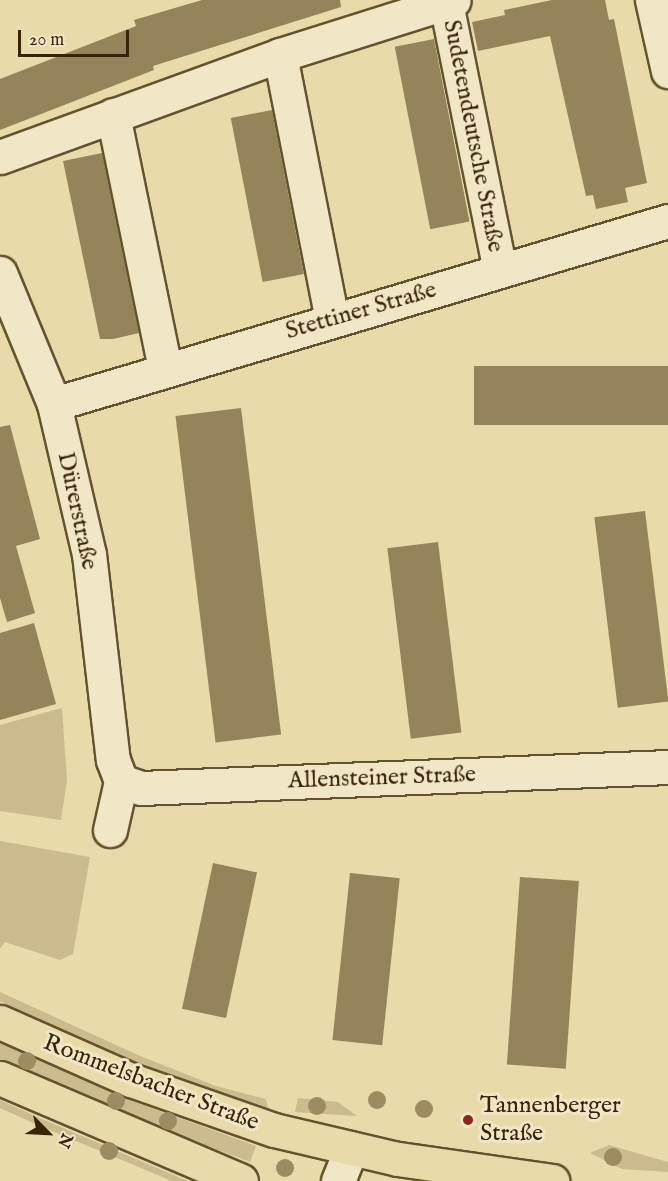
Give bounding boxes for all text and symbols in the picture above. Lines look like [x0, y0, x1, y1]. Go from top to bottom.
street label: Sudetendeutsche Straße [436, 17, 510, 255]
scale bar [21, 18, 132, 56]
text: 20 m [29, 29, 64, 52]
street label: Stettiner Straße [282, 276, 440, 346]
street label: Dürerstraße [50, 450, 104, 572]
street label: Allensteiner Straße [287, 760, 477, 796]
street label: Rommelsbacher Straße [39, 1029, 263, 1137]
place label: Tannenberger Straße [480, 1092, 621, 1148]
north arrow [18, 1103, 78, 1163]
marker: Tannenberger Straße [461, 1113, 475, 1127]
text: N [52, 1130, 76, 1151]

